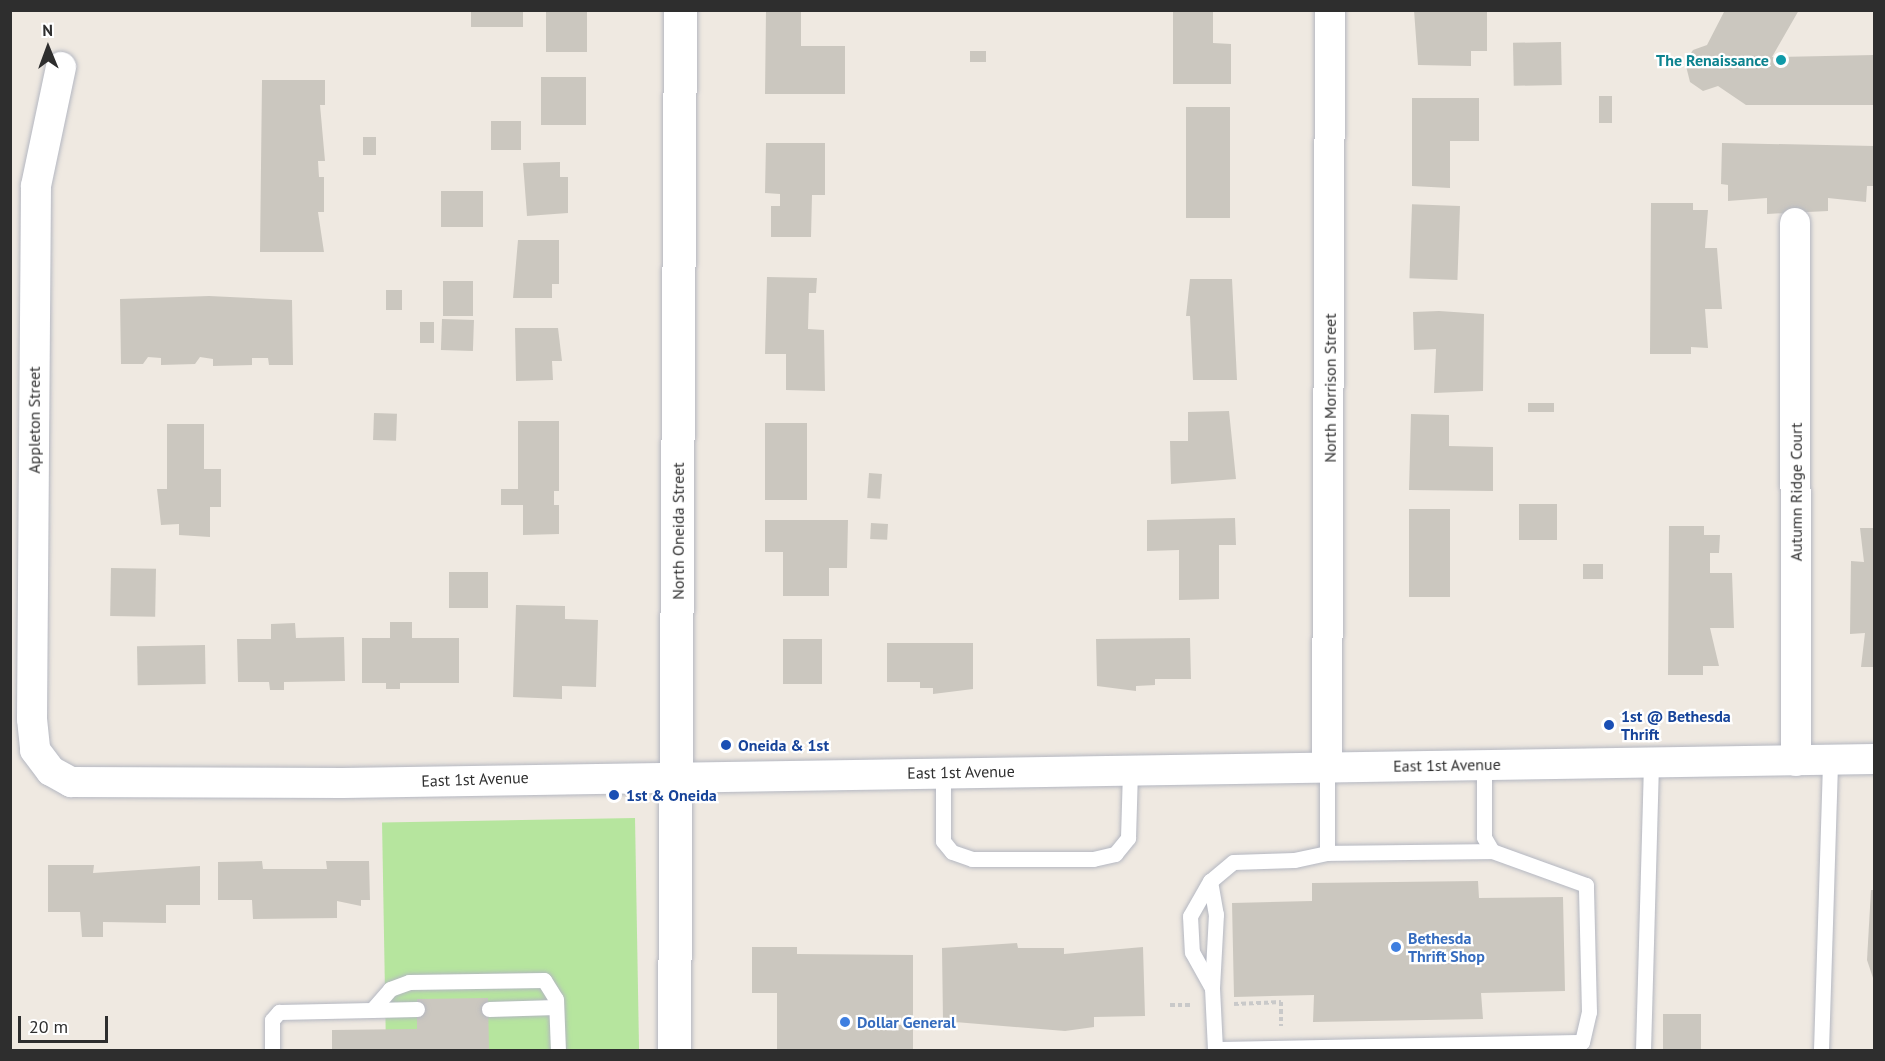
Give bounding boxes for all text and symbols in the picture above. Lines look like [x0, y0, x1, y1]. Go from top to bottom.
north arrow [18, 18, 78, 78]
text: N [42, 20, 53, 40]
place label: The Renaissance [1656, 50, 1769, 70]
marker: The Renaissance [1774, 53, 1788, 67]
street label: North Morrison Street [1320, 313, 1340, 463]
street label: Appleton Street [24, 366, 44, 474]
street label: Autumn Ridge Court [1786, 423, 1806, 561]
street label: North Oneida Street [668, 462, 688, 600]
place label: 1st @ Bethesda Thrift [1621, 706, 1731, 744]
marker: 1st @ Bethesda Thrift [1602, 718, 1616, 732]
place label: Oneida & 1st [738, 735, 829, 755]
marker: Oneida & 1st [719, 738, 733, 752]
street label: East 1st Avenue [1393, 754, 1501, 776]
street label: East 1st Avenue [907, 761, 1015, 783]
street label: East 1st Avenue [421, 768, 529, 790]
place label: 1st & Oneida [626, 785, 717, 805]
marker: 1st & Oneida [607, 788, 621, 802]
place label: Bethesda Thrift Shop [1408, 928, 1485, 966]
marker: Bethesda Thrift Shop [1389, 940, 1403, 954]
scale bar [21, 1004, 111, 1042]
place label: Dollar General [857, 1012, 956, 1032]
text: 20 m [29, 1015, 68, 1038]
marker: Dollar General [838, 1015, 852, 1029]

